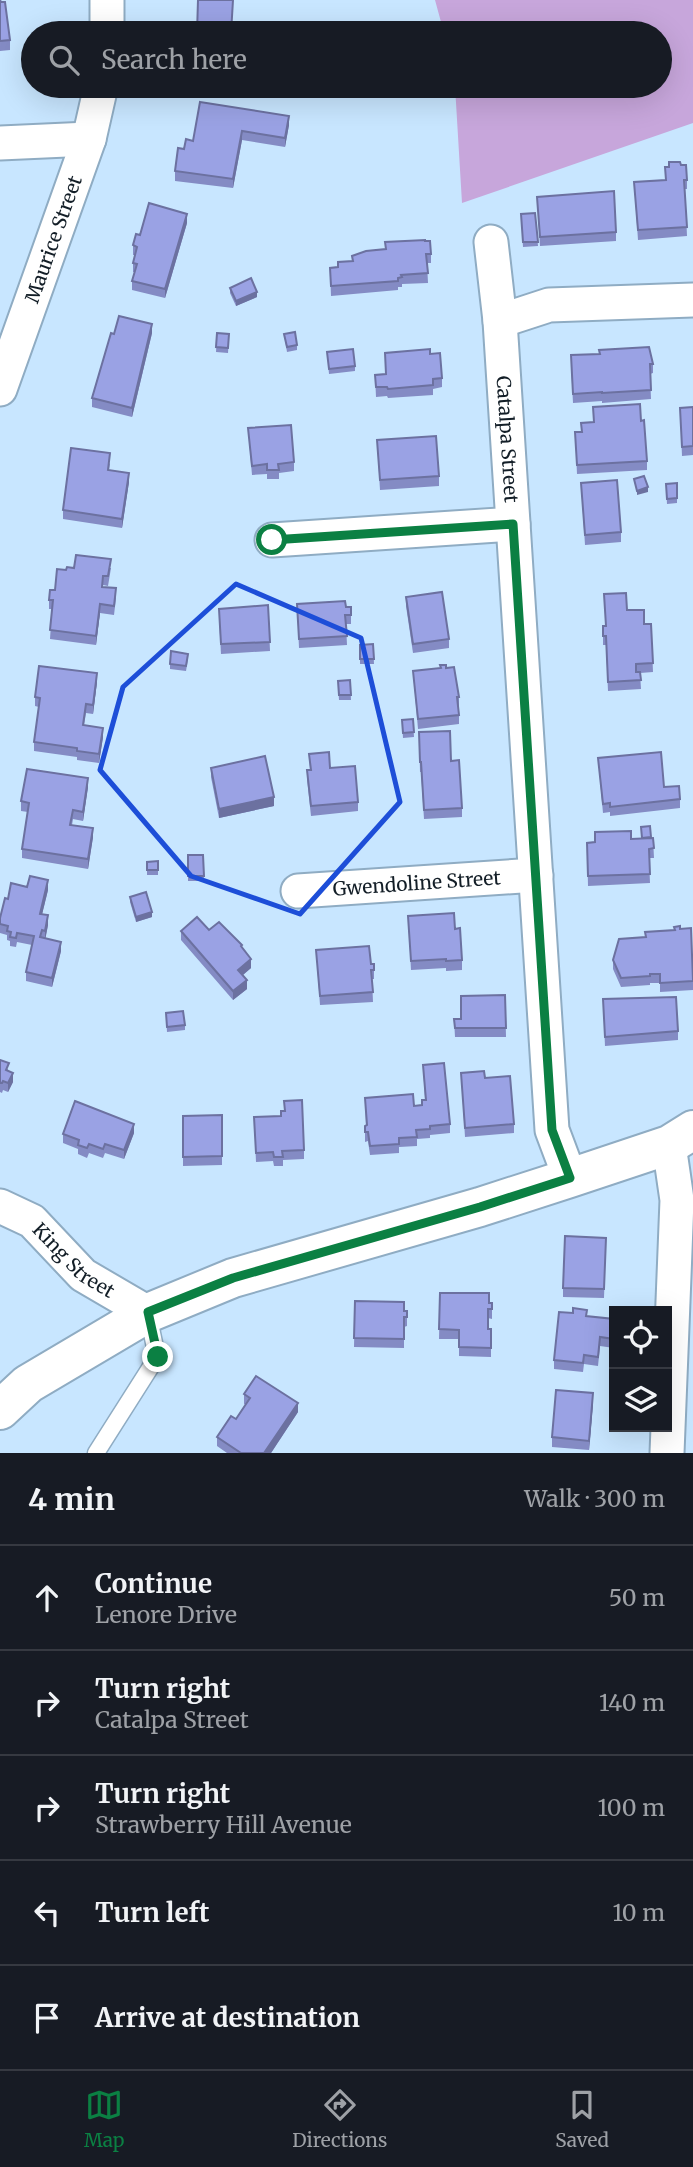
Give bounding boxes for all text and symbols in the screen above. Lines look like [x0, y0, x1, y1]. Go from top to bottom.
search box [21, 21, 672, 98]
icon: search [45, 41, 83, 79]
text: Search here [101, 43, 247, 76]
street label: Maurice Street [20, 172, 87, 306]
street label: Catalpa Street [492, 375, 524, 504]
route start [256, 524, 287, 555]
street label: Gwendoline Street [332, 865, 502, 901]
street label: King Street [28, 1217, 120, 1303]
map controls [609, 1306, 672, 1432]
button: locate [609, 1306, 672, 1369]
route end [142, 1341, 173, 1372]
button: layers [609, 1369, 672, 1432]
text: 4 min [28, 1480, 115, 1518]
text: Walk · 300 m [524, 1484, 665, 1513]
text: Continue [95, 1567, 212, 1600]
icon: ahead [28, 1579, 66, 1617]
text: 50 m [609, 1583, 665, 1612]
text: Lenore Drive [95, 1600, 237, 1629]
text: Turn right [95, 1672, 230, 1705]
icon: right [28, 1684, 66, 1722]
text: 140 m [599, 1688, 665, 1717]
text: Catalpa Street [95, 1705, 249, 1734]
text: Turn right [95, 1777, 230, 1810]
icon: right [28, 1789, 66, 1827]
text: 100 m [597, 1793, 665, 1822]
text: Strawberry Hill Avenue [95, 1810, 352, 1839]
icon: left [28, 1894, 66, 1932]
text: Turn left [95, 1896, 209, 1929]
text: 10 m [612, 1898, 665, 1927]
icon: arrive [28, 1999, 66, 2037]
text: Arrive at destination [95, 2001, 360, 2034]
tab: Map [84, 2086, 124, 2152]
tab: Directions [292, 2086, 387, 2152]
tab: Saved [555, 2086, 609, 2152]

